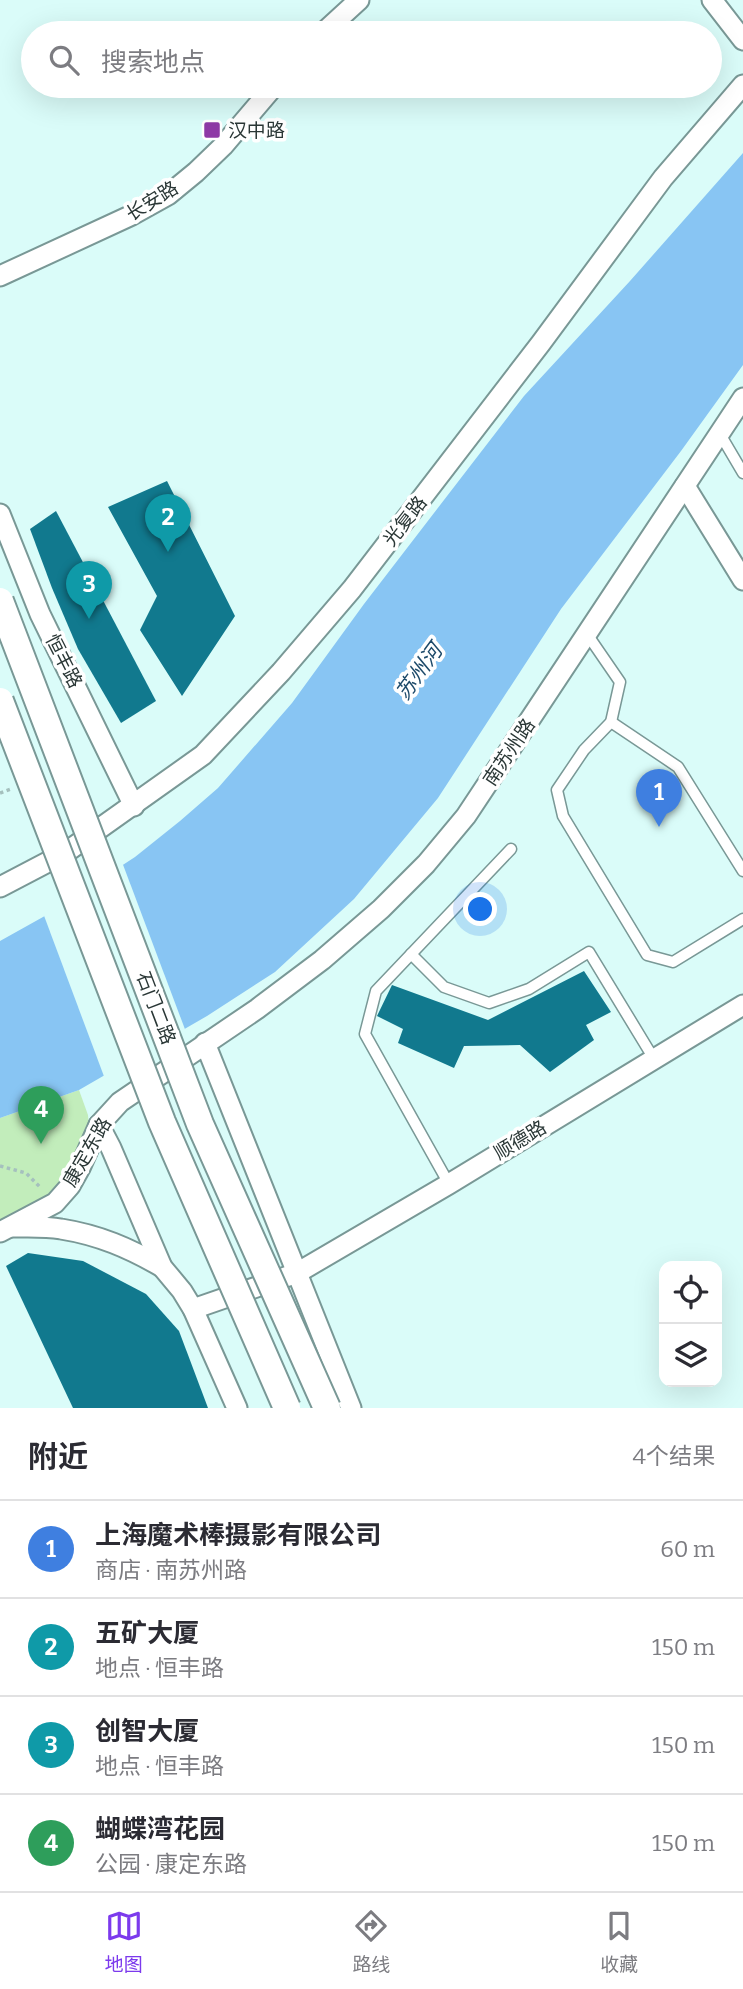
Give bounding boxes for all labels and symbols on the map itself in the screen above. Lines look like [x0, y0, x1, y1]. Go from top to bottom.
place label: 汉中路 [228, 119, 285, 142]
marker: 汉中路 [202, 120, 222, 140]
street label: 长安路 [122, 176, 182, 226]
street label: 光复路 [378, 491, 432, 551]
pin: 2 [145, 494, 191, 552]
pin: 3 [66, 561, 112, 619]
street label: 恒丰路 [41, 630, 87, 692]
water label: 苏州河 [390, 636, 450, 705]
street label: 南苏州路 [478, 714, 540, 790]
pin: 1 [636, 769, 682, 827]
your location [463, 892, 497, 926]
street label: 石门二路 [132, 968, 180, 1048]
pin: 4 [18, 1086, 64, 1144]
street label: 康定东路 [58, 1113, 116, 1191]
street label: 顺德路 [490, 1115, 550, 1165]

